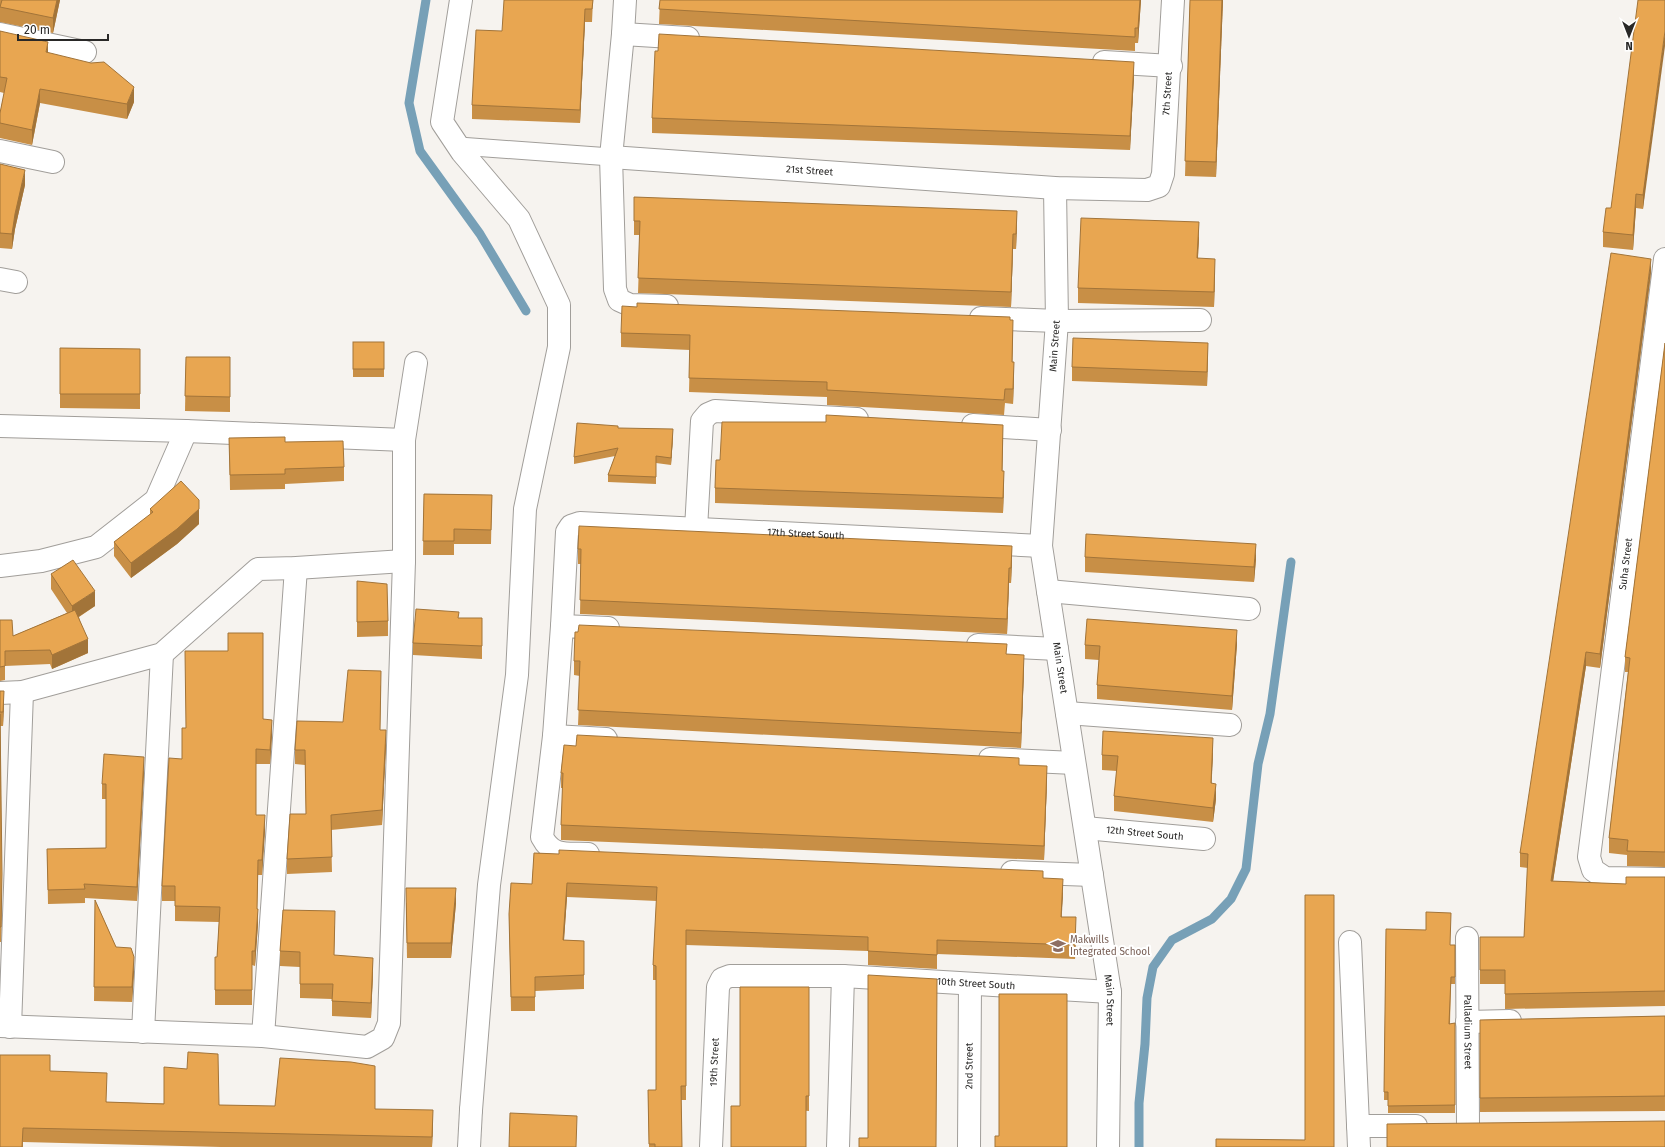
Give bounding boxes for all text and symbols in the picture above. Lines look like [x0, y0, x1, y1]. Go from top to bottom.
scale bar [18, 16, 108, 42]
north arrow [1609, 16, 1649, 56]
text: 20 m [24, 23, 50, 37]
text: N [1625, 39, 1633, 52]
street label: 7th Street [1160, 71, 1175, 116]
street label: 21st Street [786, 163, 834, 179]
street label: Main Street [1047, 319, 1063, 372]
street label: 17th Street South [767, 526, 845, 542]
street label: Suha Street [1617, 537, 1635, 591]
street label: Main Street [1050, 641, 1070, 695]
street label: 12th Street South [1105, 824, 1184, 843]
place label: Makwills Integrated School [1070, 934, 1150, 958]
school or university icon: Makwills Integrated School [1049, 937, 1067, 955]
street label: Main Street [1101, 974, 1116, 1026]
street label: 10th Street South [937, 976, 1016, 992]
street label: Palladium Street [1461, 994, 1474, 1070]
street label: 19th Street [708, 1037, 722, 1087]
street label: 2nd Street [963, 1042, 976, 1089]

